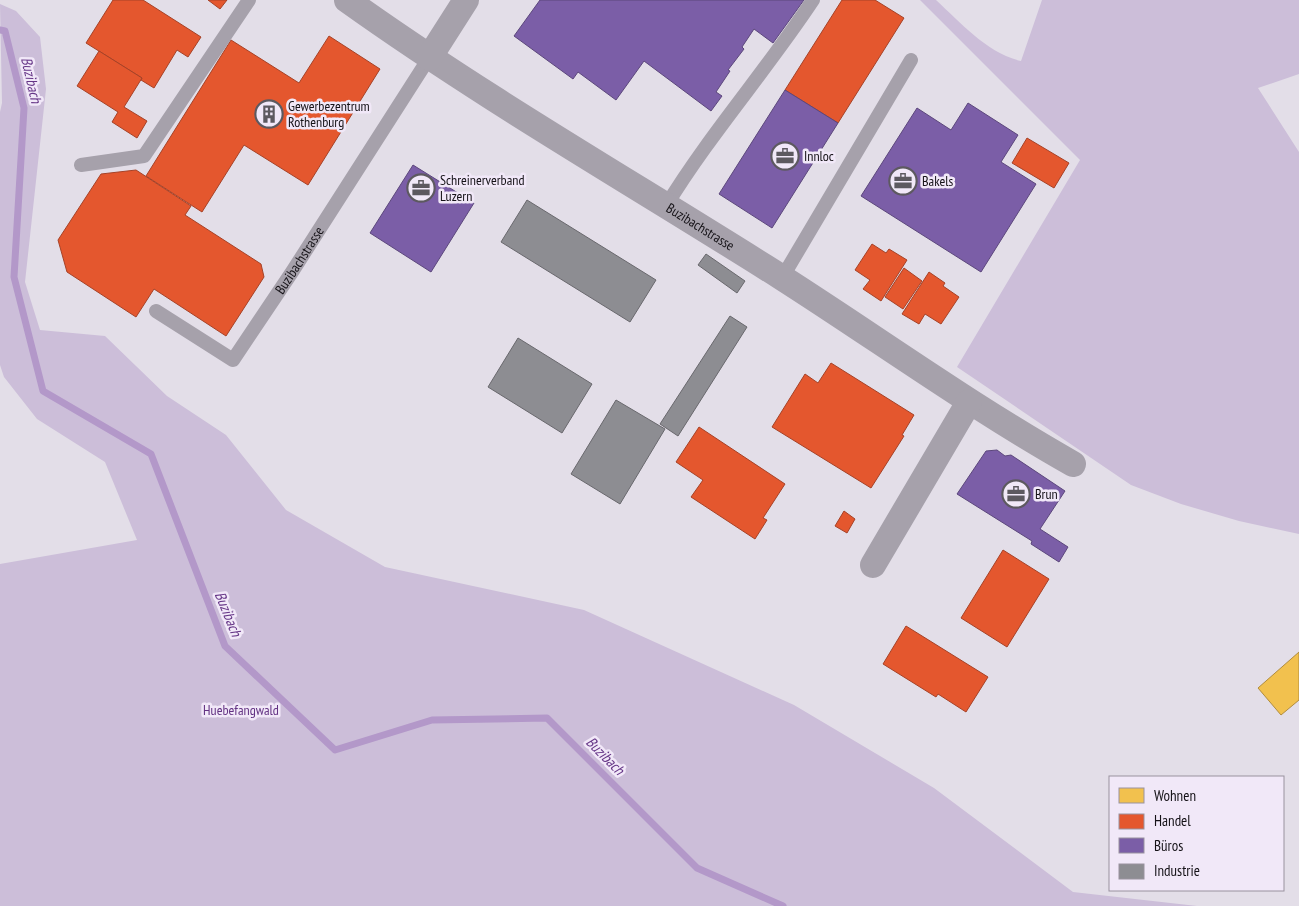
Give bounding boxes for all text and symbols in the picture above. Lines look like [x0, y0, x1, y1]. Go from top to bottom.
water label: Buzibach [17, 55, 46, 106]
place label: Gewerbezentrum Rothenburg [288, 97, 370, 131]
building icon: Gewerbezentrum Rothenburg [254, 99, 284, 129]
office icon: Innloc [770, 141, 800, 171]
place label: Innloc [804, 147, 834, 165]
office icon: Bakels [888, 166, 918, 196]
place label: Schreinerverband Luzern [440, 171, 525, 205]
place label: Bakels [922, 172, 954, 190]
office icon: Schreinerverband Luzern [406, 173, 436, 203]
street label: Buzibachstrasse [663, 199, 738, 255]
street label: Buzibachstrasse [271, 223, 328, 298]
office icon: Brun [1001, 479, 1031, 509]
place label: Brun [1035, 485, 1058, 503]
water label: Buzibach [211, 589, 247, 640]
park label: Huebefangwald [203, 701, 279, 719]
water label: Buzibach [582, 732, 630, 780]
legend [1109, 776, 1284, 891]
text: Wohnen [1154, 786, 1196, 805]
text: Handel [1154, 811, 1191, 830]
text: Büros [1154, 836, 1183, 855]
text: Industrie [1154, 861, 1200, 880]

